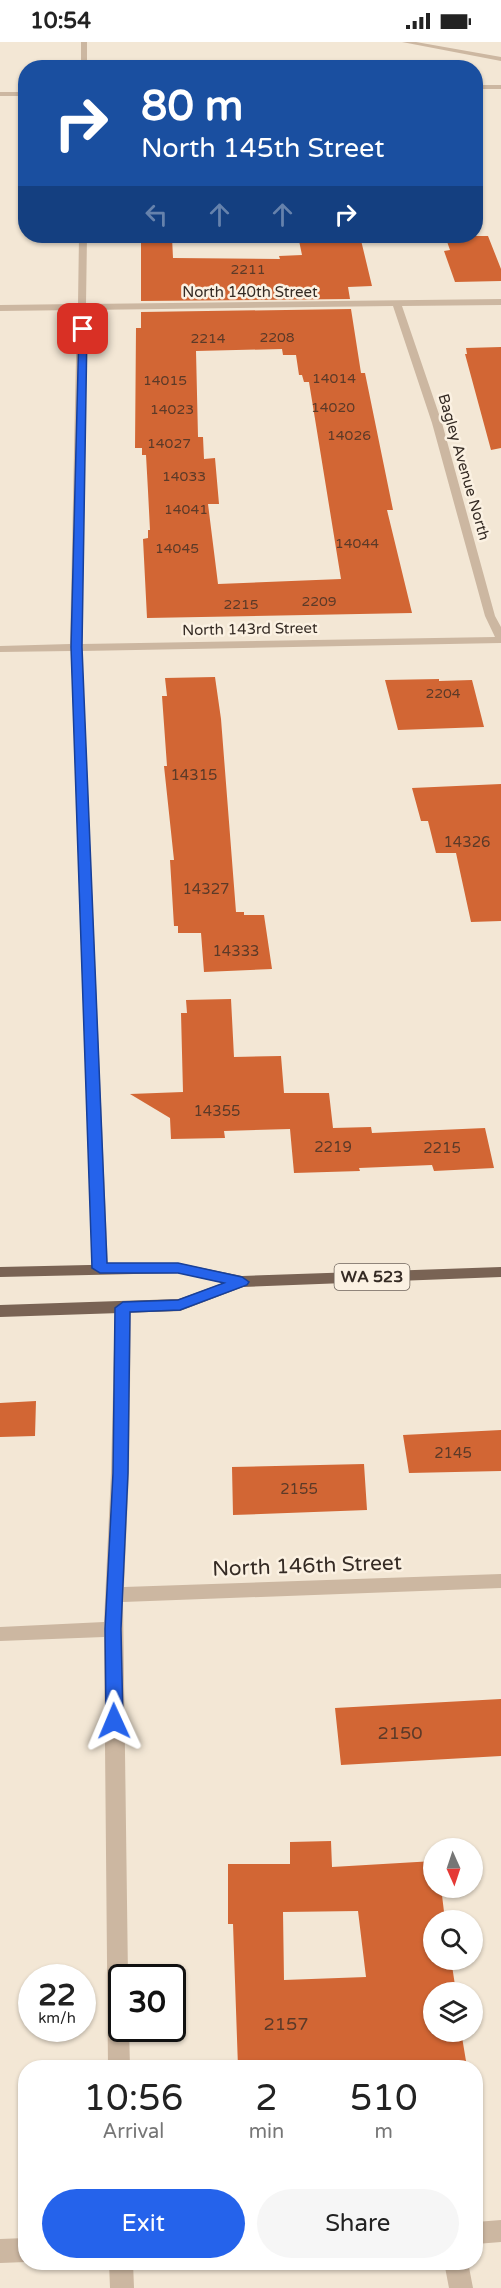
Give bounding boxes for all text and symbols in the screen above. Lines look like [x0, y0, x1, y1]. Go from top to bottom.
text: 10:54 [30, 8, 91, 34]
text: 80 m [141, 81, 243, 132]
icon: right [42, 84, 120, 162]
text: North 145th Street [141, 132, 385, 165]
icon: left [140, 198, 173, 231]
icon: ahead [203, 198, 236, 231]
icon: ahead [266, 198, 299, 231]
icon: right [329, 198, 362, 231]
house number: 2211 [230, 261, 266, 278]
street label: North 140th Street [182, 283, 318, 301]
pin [57, 303, 108, 354]
icon: arrive [66, 312, 99, 345]
house number: 2208 [259, 329, 295, 346]
house number: 2214 [190, 330, 226, 347]
house number: 14014 [312, 370, 356, 387]
house number: 14015 [143, 372, 187, 389]
street label: Bagley Avenue North [434, 392, 494, 542]
house number: 14020 [311, 399, 355, 416]
house number: 14023 [150, 401, 194, 418]
house number: 14026 [327, 427, 371, 444]
house number: 14027 [147, 435, 191, 452]
house number: 14033 [162, 468, 206, 485]
house number: 14041 [164, 501, 208, 518]
house number: 14044 [335, 535, 379, 552]
house number: 14045 [155, 540, 199, 557]
house number: 2209 [301, 593, 337, 610]
house number: 2215 [223, 596, 259, 613]
street label: North 143rd Street [182, 619, 318, 639]
house number: 2204 [425, 685, 461, 702]
house number: 14315 [170, 766, 218, 784]
house number: 14326 [443, 833, 491, 851]
house number: 14327 [182, 880, 230, 898]
house number: 14333 [212, 942, 260, 960]
house number: 14355 [193, 1102, 241, 1120]
house number: 2219 [314, 1138, 352, 1156]
house number: 2215 [423, 1139, 461, 1157]
road number: WA 523 [334, 1264, 410, 1290]
house number: 2145 [434, 1444, 472, 1462]
house number: 2155 [280, 1480, 318, 1498]
street label: North 146th Street [212, 1550, 402, 1582]
position arrow [82, 1689, 146, 1753]
house number: 2150 [377, 1722, 423, 1744]
north arrow [423, 1838, 483, 1898]
map controls [423, 1838, 483, 2042]
button: search [423, 1910, 483, 1970]
speed limit sign: 30 [108, 1964, 186, 2042]
text: 22 [38, 1977, 76, 2014]
button: layers [423, 1982, 483, 2042]
text: km/h [38, 2009, 76, 2027]
house number: 2157 [263, 2013, 309, 2035]
text: 10:56 [83, 2077, 183, 2120]
text: 2 [255, 2077, 278, 2120]
text: 510 [350, 2077, 418, 2120]
text: Arrival [102, 2120, 164, 2144]
text: min [249, 2120, 284, 2144]
text: m [374, 2120, 393, 2144]
button: Exit [42, 2189, 245, 2258]
button: Share [257, 2189, 459, 2258]

